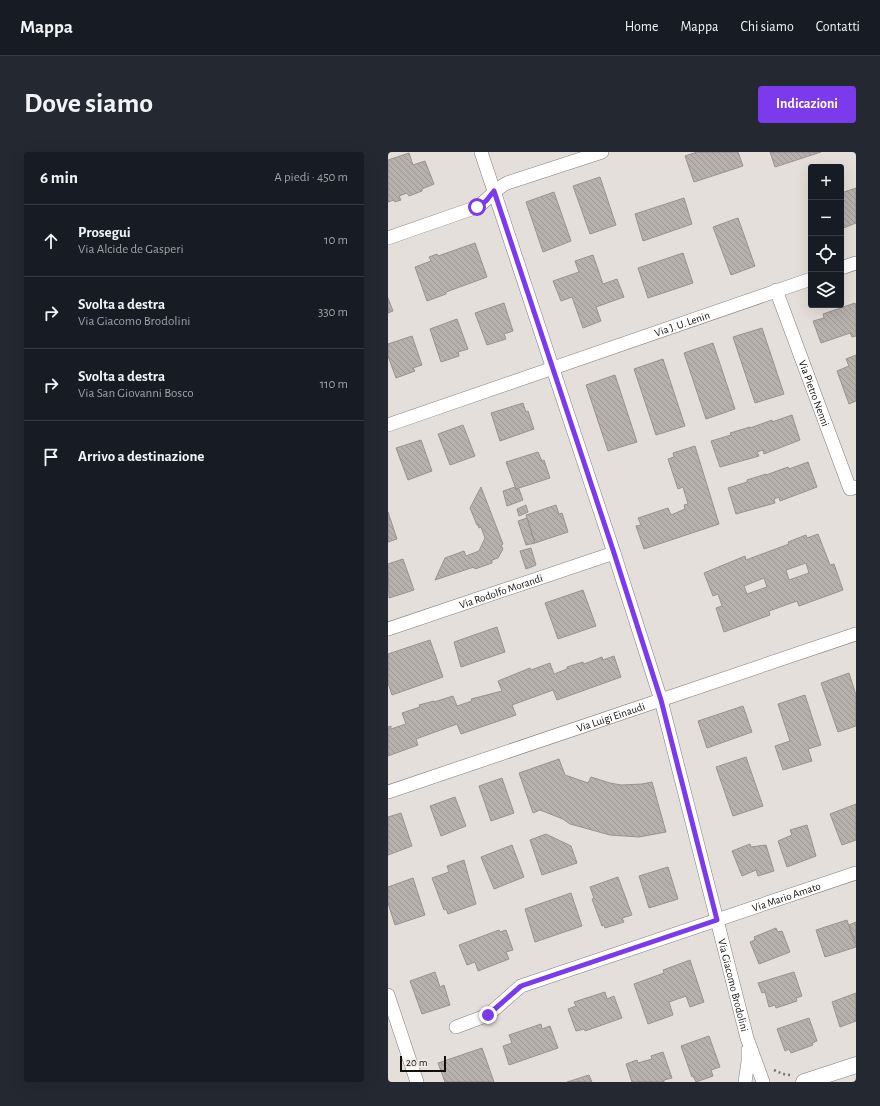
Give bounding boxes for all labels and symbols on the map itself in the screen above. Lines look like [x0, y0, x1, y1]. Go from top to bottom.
route start [468, 198, 486, 216]
street label: Via J. U. Lenin [653, 309, 711, 339]
street label: Via Pietro Nenni [797, 359, 831, 428]
street label: Via Rodolfo Morandi [458, 572, 544, 611]
street label: Via Luigi Einaudi [575, 701, 646, 734]
street label: Via Mario Amato [751, 880, 822, 914]
street label: Via Giacomo Brodolini [716, 938, 750, 1033]
route end [479, 1006, 497, 1024]
scale bar [400, 1054, 446, 1073]

